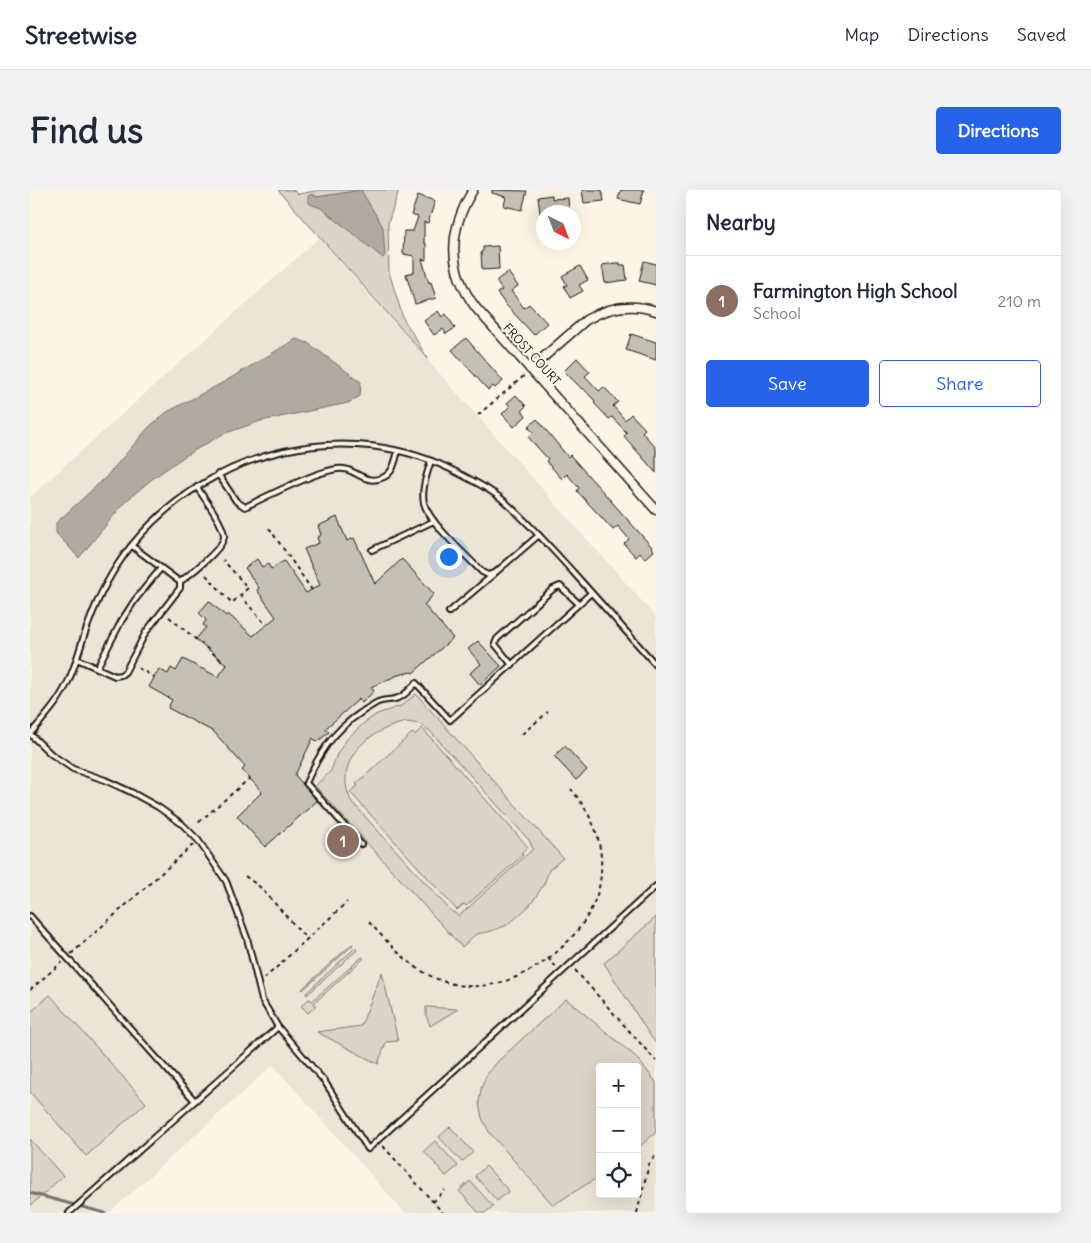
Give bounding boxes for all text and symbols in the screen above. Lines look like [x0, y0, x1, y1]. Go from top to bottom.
text: Streetwise [25, 20, 137, 50]
text: Map [844, 23, 879, 46]
text: Directions [907, 23, 989, 46]
text: Saved [1017, 23, 1066, 46]
button: Directions [936, 107, 1061, 154]
text: Find us [30, 108, 143, 152]
north arrow [536, 205, 581, 250]
text: Nearby [706, 209, 776, 236]
text: Farmington High School [753, 279, 957, 303]
text: 1 [719, 291, 725, 311]
text: 210 m [998, 291, 1041, 311]
text: School [753, 303, 801, 323]
street label: FROST COURT [500, 320, 564, 388]
button: Save [706, 360, 869, 407]
button: Share [879, 360, 1041, 407]
your location [436, 544, 462, 570]
pin: 1 [327, 822, 359, 860]
map controls [596, 1063, 641, 1198]
button: + [596, 1063, 641, 1108]
button: − [596, 1108, 641, 1153]
button: locate [596, 1153, 641, 1198]

